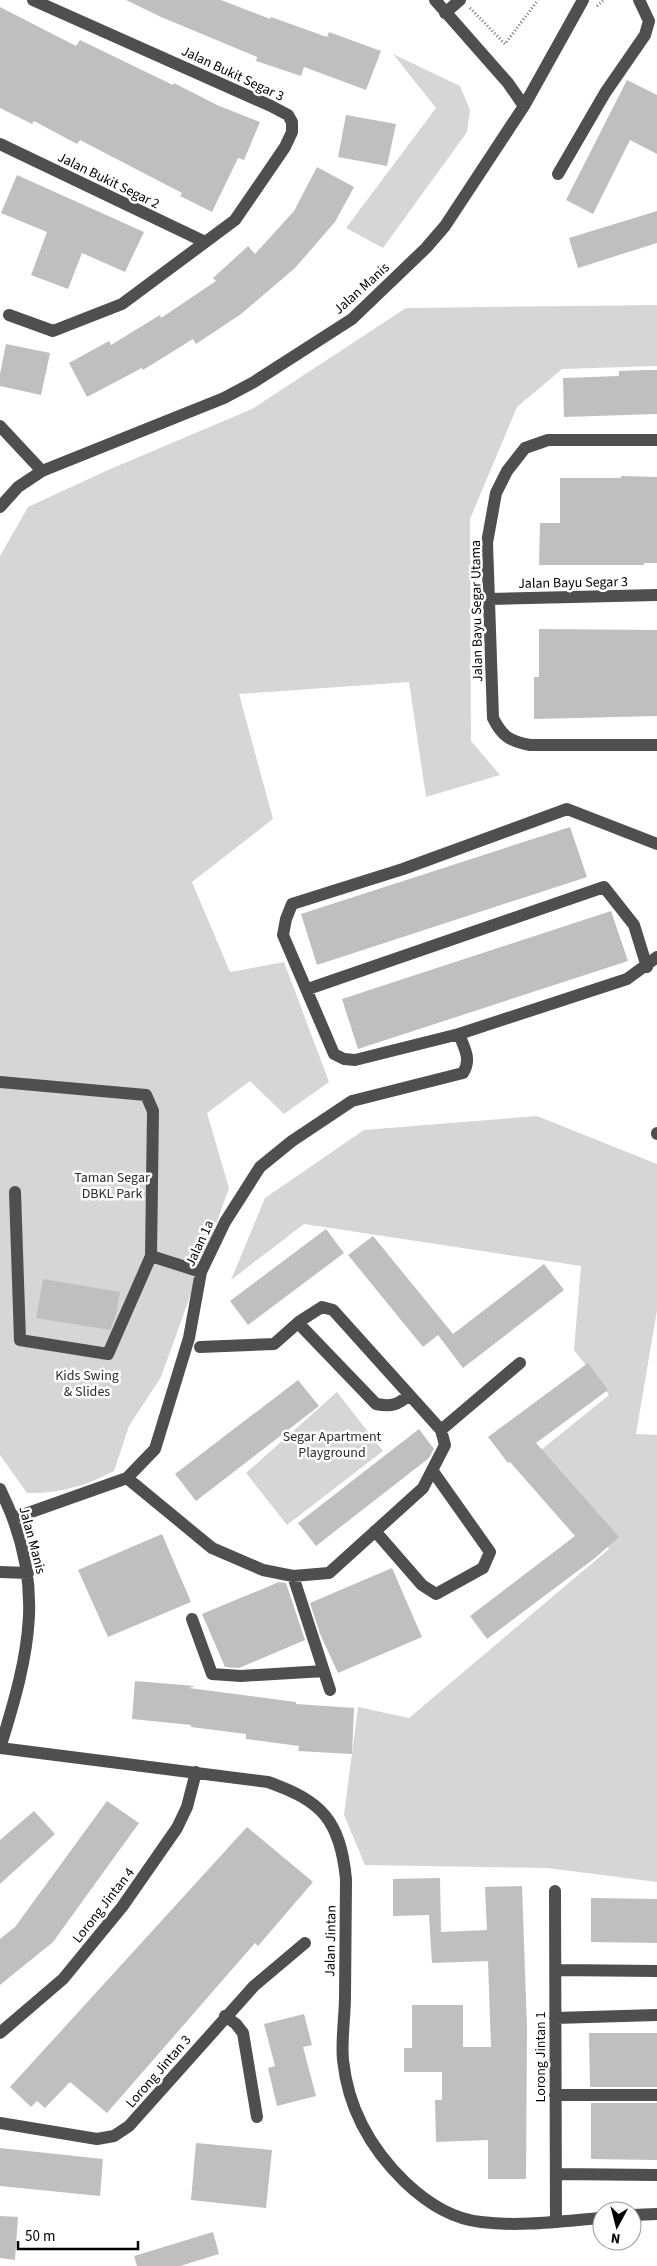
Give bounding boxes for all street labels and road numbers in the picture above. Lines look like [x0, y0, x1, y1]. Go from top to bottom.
street label: Jalan Bukit Segar 3 [178, 41, 287, 107]
street label: Jalan Bukit Segar 2 [54, 147, 163, 214]
street label: Jalan Manis [329, 258, 394, 319]
street label: Jalan Bayu Segar Utama [466, 540, 488, 682]
street label: Jalan Bayu Segar 3 [518, 572, 628, 594]
street label: Jalan 1a [181, 1217, 219, 1270]
street label: Jalan Manis [13, 1504, 51, 1576]
street label: Lorong Jintan 4 [68, 1864, 140, 1948]
street label: Jalan Jintan [320, 1905, 342, 1977]
street label: Lorong Jintan 1 [531, 2012, 551, 2102]
street label: Lorong Jintan 3 [121, 2031, 196, 2112]

